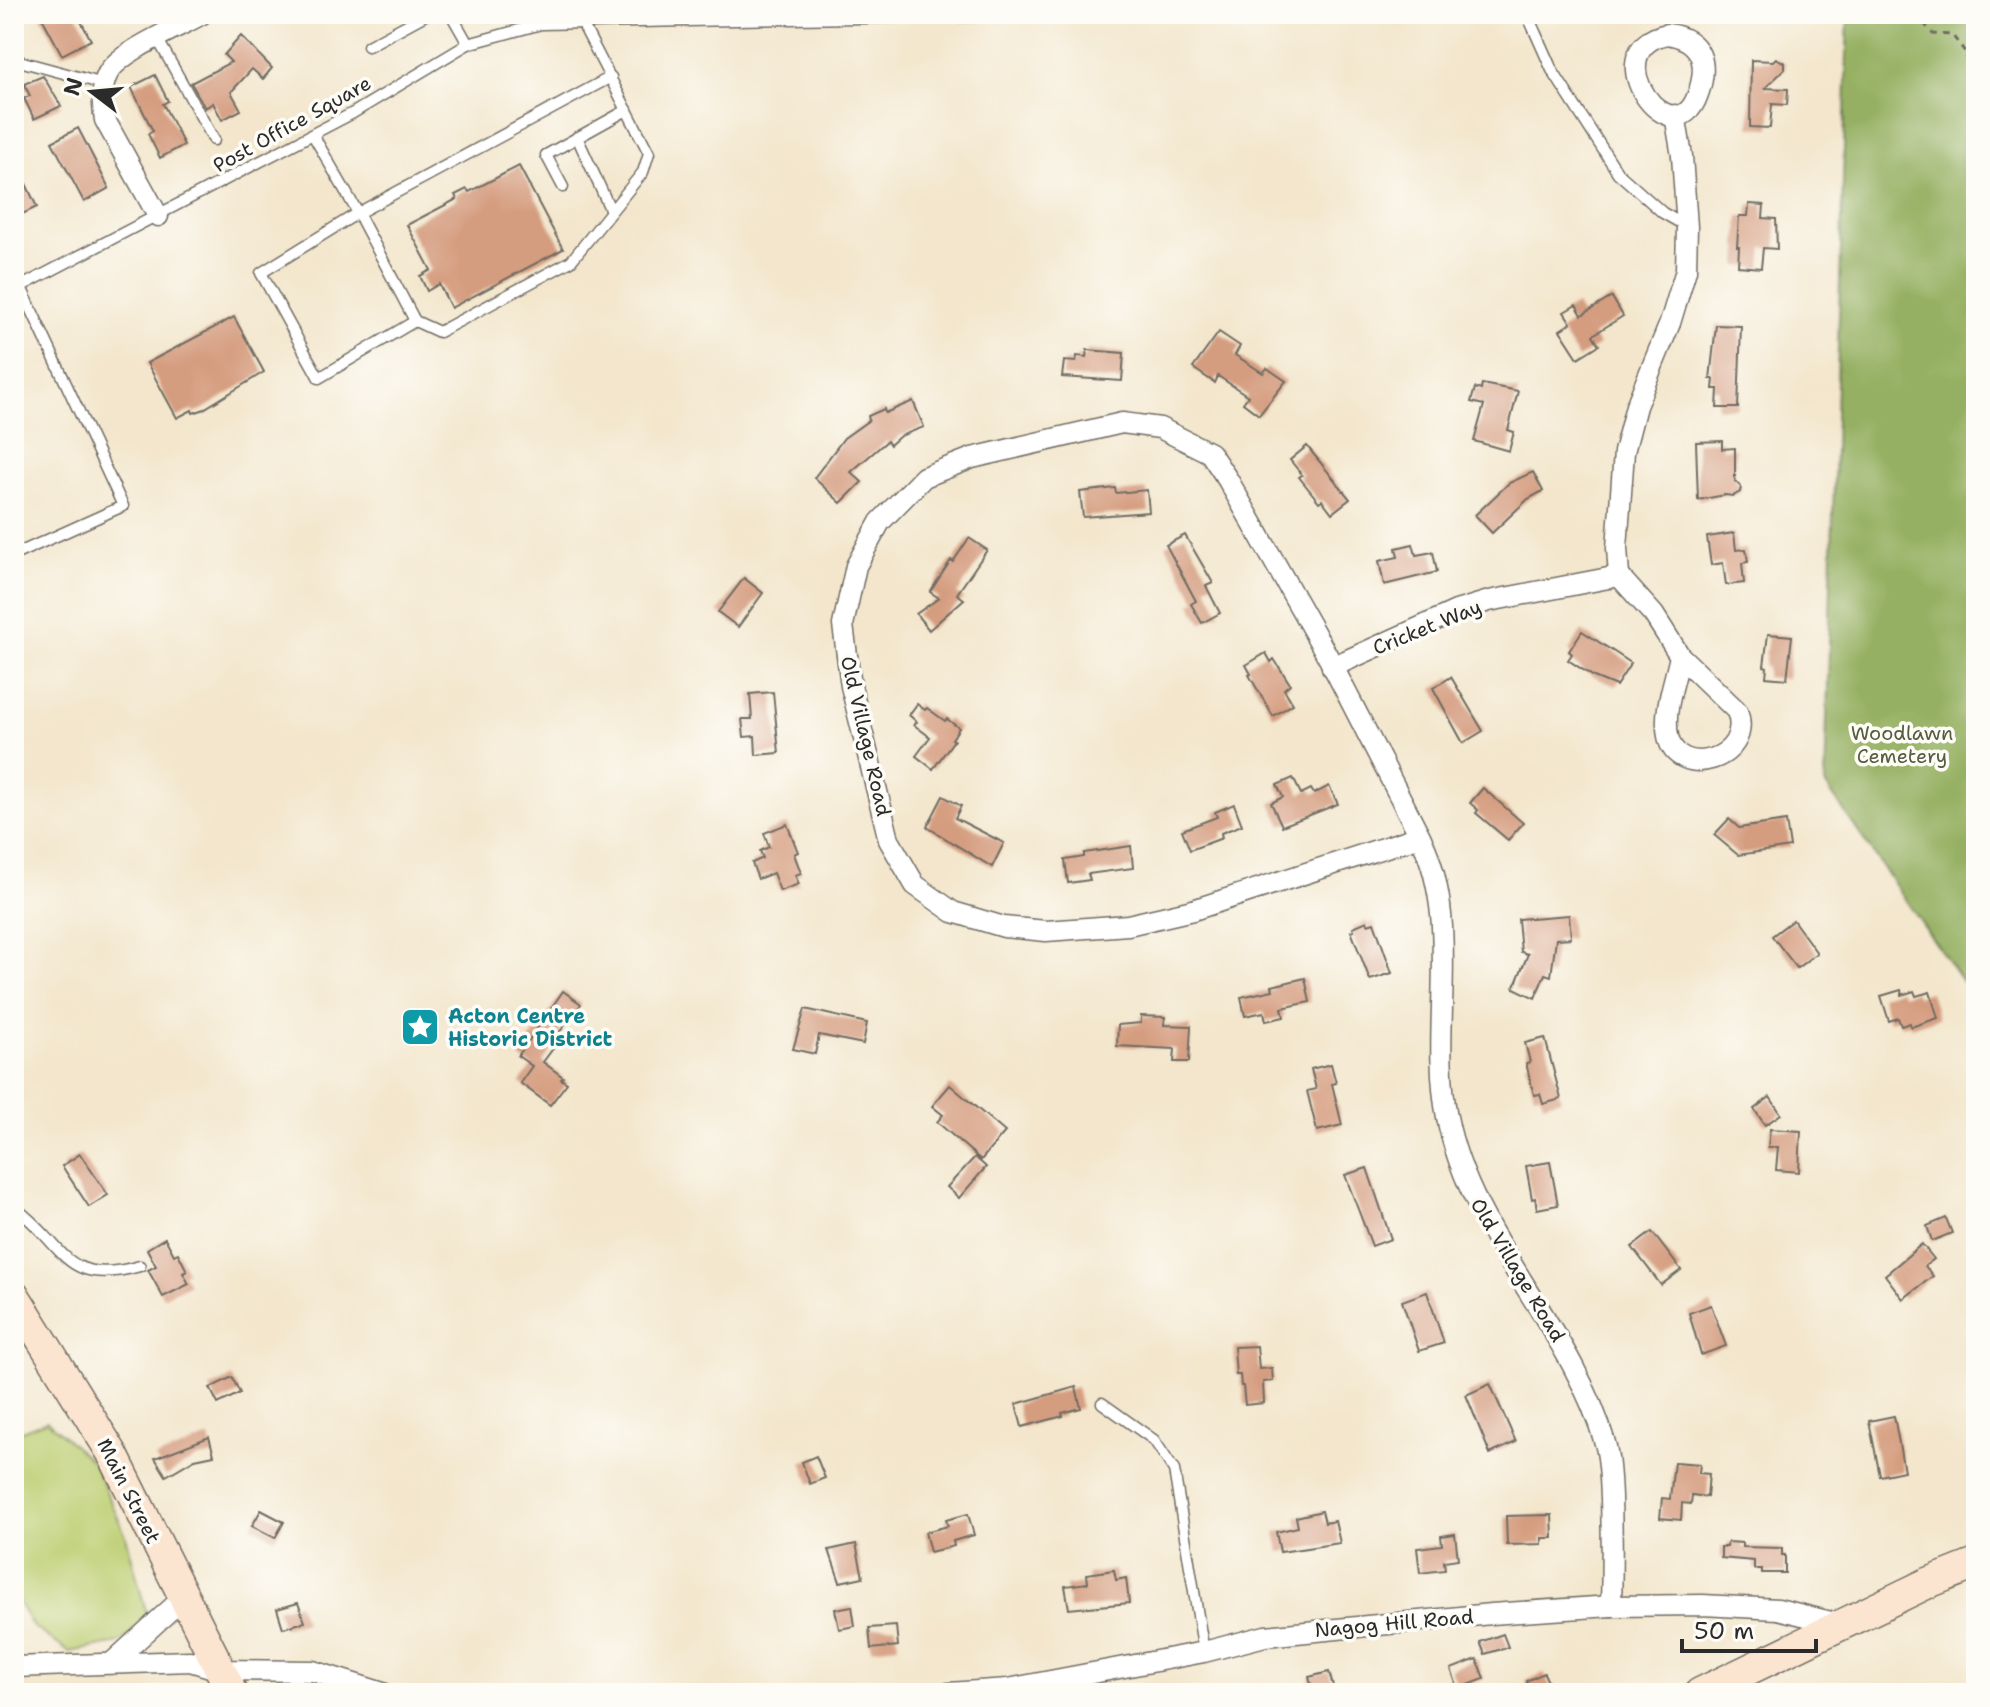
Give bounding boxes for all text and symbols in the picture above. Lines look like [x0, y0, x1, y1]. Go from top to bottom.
north arrow [52, 52, 132, 132]
street label: Post Office Square [208, 70, 376, 178]
text: N [57, 74, 90, 99]
street label: Cricket Way [1369, 593, 1485, 661]
street label: Old Village Road [835, 653, 897, 819]
park label: Woodlawn Cemetery [1851, 720, 1953, 769]
place label: Acton Centre Historic District [448, 1003, 613, 1052]
place icon: Acton Centre Historic District [399, 1006, 441, 1048]
street label: Old Village Road [1465, 1193, 1571, 1347]
street label: Main Street [91, 1434, 167, 1548]
street label: Nagog Hill Road [1313, 1603, 1475, 1643]
scale bar [1682, 1603, 1816, 1653]
text: 50 m [1694, 1615, 1754, 1647]

